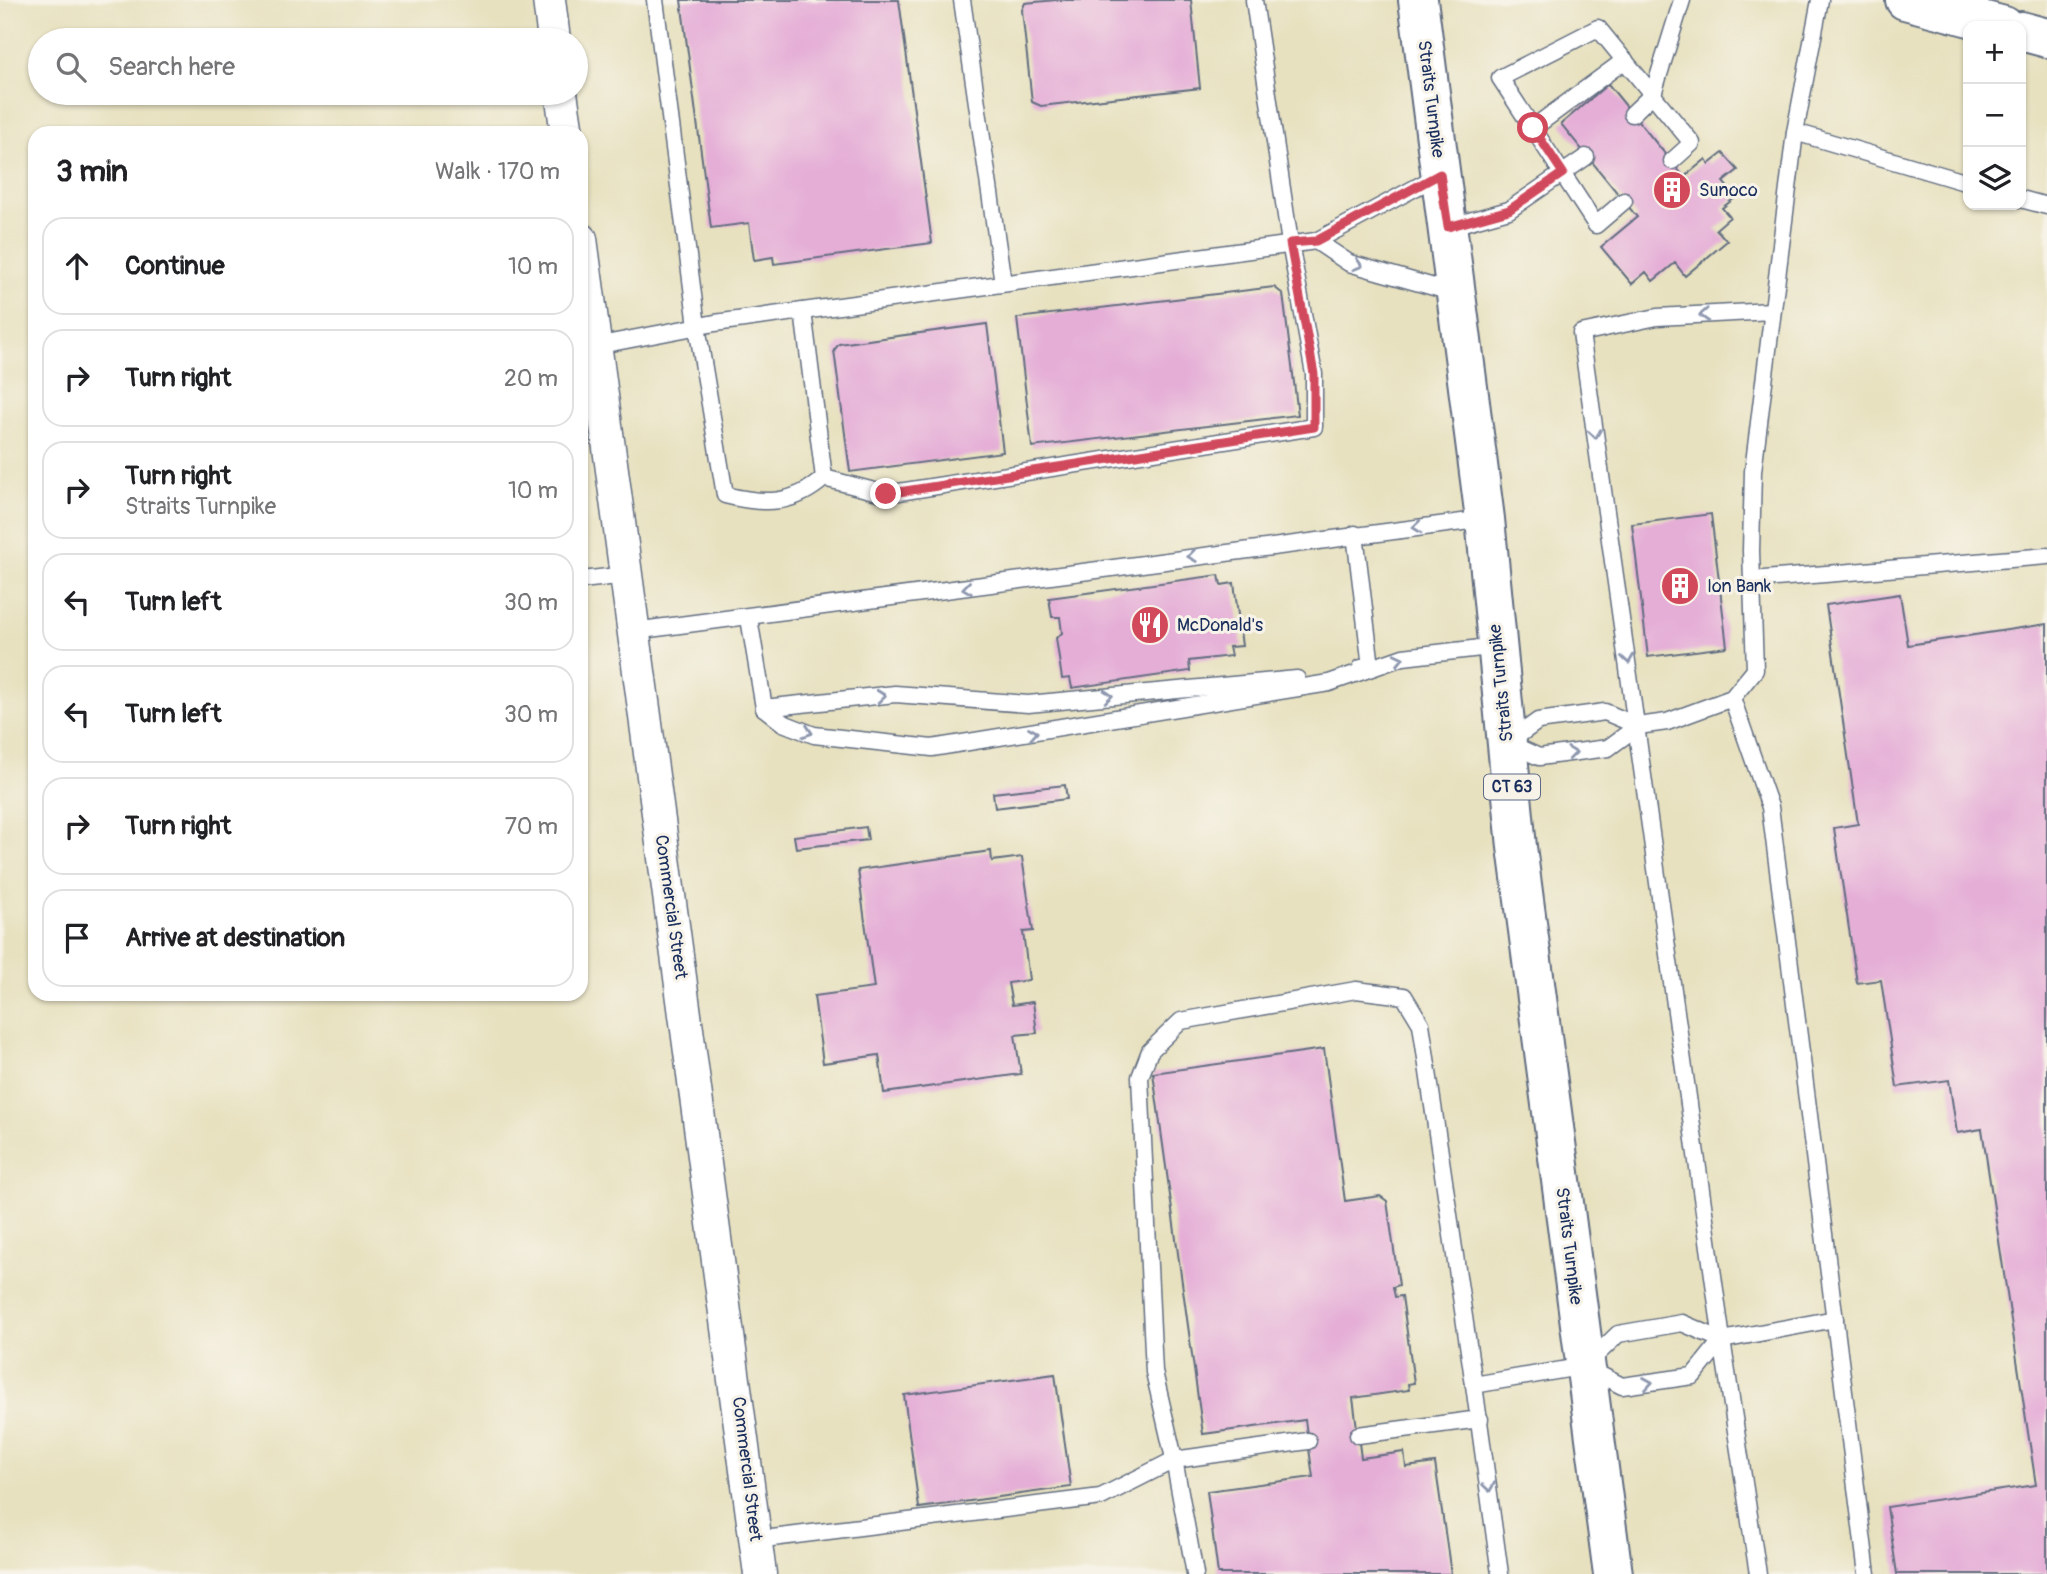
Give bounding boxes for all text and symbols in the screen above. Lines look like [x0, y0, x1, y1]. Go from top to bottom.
map controls [1963, 21, 2026, 210]
button: + [1963, 21, 2026, 84]
search box [28, 28, 588, 105]
street label: Straits Turnpike [1412, 39, 1450, 159]
icon: search [52, 48, 90, 86]
text: Search here [108, 51, 235, 83]
button: − [1963, 84, 2026, 147]
route start [1517, 112, 1548, 143]
button: layers [1963, 147, 2026, 210]
text: 3 min [56, 153, 128, 190]
text: Walk · 170 m [435, 157, 560, 186]
building icon: Sunoco [1651, 169, 1693, 211]
place label: Sunoco [1699, 179, 1758, 202]
icon: ahead [58, 247, 96, 285]
text: Continue [125, 250, 225, 282]
text: 10 m [508, 252, 558, 281]
one-way arrow [1352, 257, 1364, 272]
one-way arrow [1699, 307, 1710, 322]
icon: right [58, 359, 96, 397]
text: Turn right [125, 362, 231, 394]
text: 20 m [504, 364, 558, 393]
one-way arrow [1588, 428, 1603, 440]
text: Turn right [125, 460, 231, 492]
icon: right [58, 471, 96, 509]
text: 10 m [508, 476, 558, 505]
route end [870, 478, 901, 509]
text: Straits Turnpike [125, 492, 276, 521]
one-way arrow [1412, 519, 1423, 534]
one-way arrow [1186, 549, 1198, 564]
building icon: Ion Bank [1659, 565, 1701, 607]
place label: Ion Bank [1707, 575, 1772, 598]
one-way arrow [961, 580, 972, 595]
icon: left [58, 583, 96, 621]
text: Turn left [125, 586, 221, 618]
text: 30 m [504, 588, 558, 617]
restaurant icon: McDonald's [1129, 604, 1171, 646]
place label: McDonald's [1177, 614, 1263, 637]
street label: Straits Turnpike [1483, 623, 1519, 743]
one-way arrow [1393, 653, 1405, 667]
one-way arrow [1620, 653, 1635, 665]
one-way arrow [875, 688, 887, 703]
one-way arrow [1102, 689, 1113, 704]
icon: left [58, 695, 96, 733]
text: Turn left [125, 698, 221, 730]
text: 30 m [504, 700, 558, 729]
one-way arrow [801, 724, 813, 738]
one-way arrow [1027, 726, 1039, 741]
one-way arrow [1566, 745, 1578, 760]
road number: CT 63 [1484, 774, 1540, 800]
icon: right [58, 807, 96, 845]
text: Turn right [125, 810, 231, 842]
text: 70 m [505, 812, 558, 841]
street label: Commercial Street [650, 833, 693, 981]
icon: arrive [58, 919, 96, 957]
text: Arrive at destination [125, 922, 345, 954]
street label: Straits Turnpike [1550, 1186, 1588, 1306]
one-way arrow [1642, 1375, 1653, 1390]
street label: Commercial Street [727, 1396, 767, 1543]
one-way arrow [1481, 1481, 1496, 1493]

